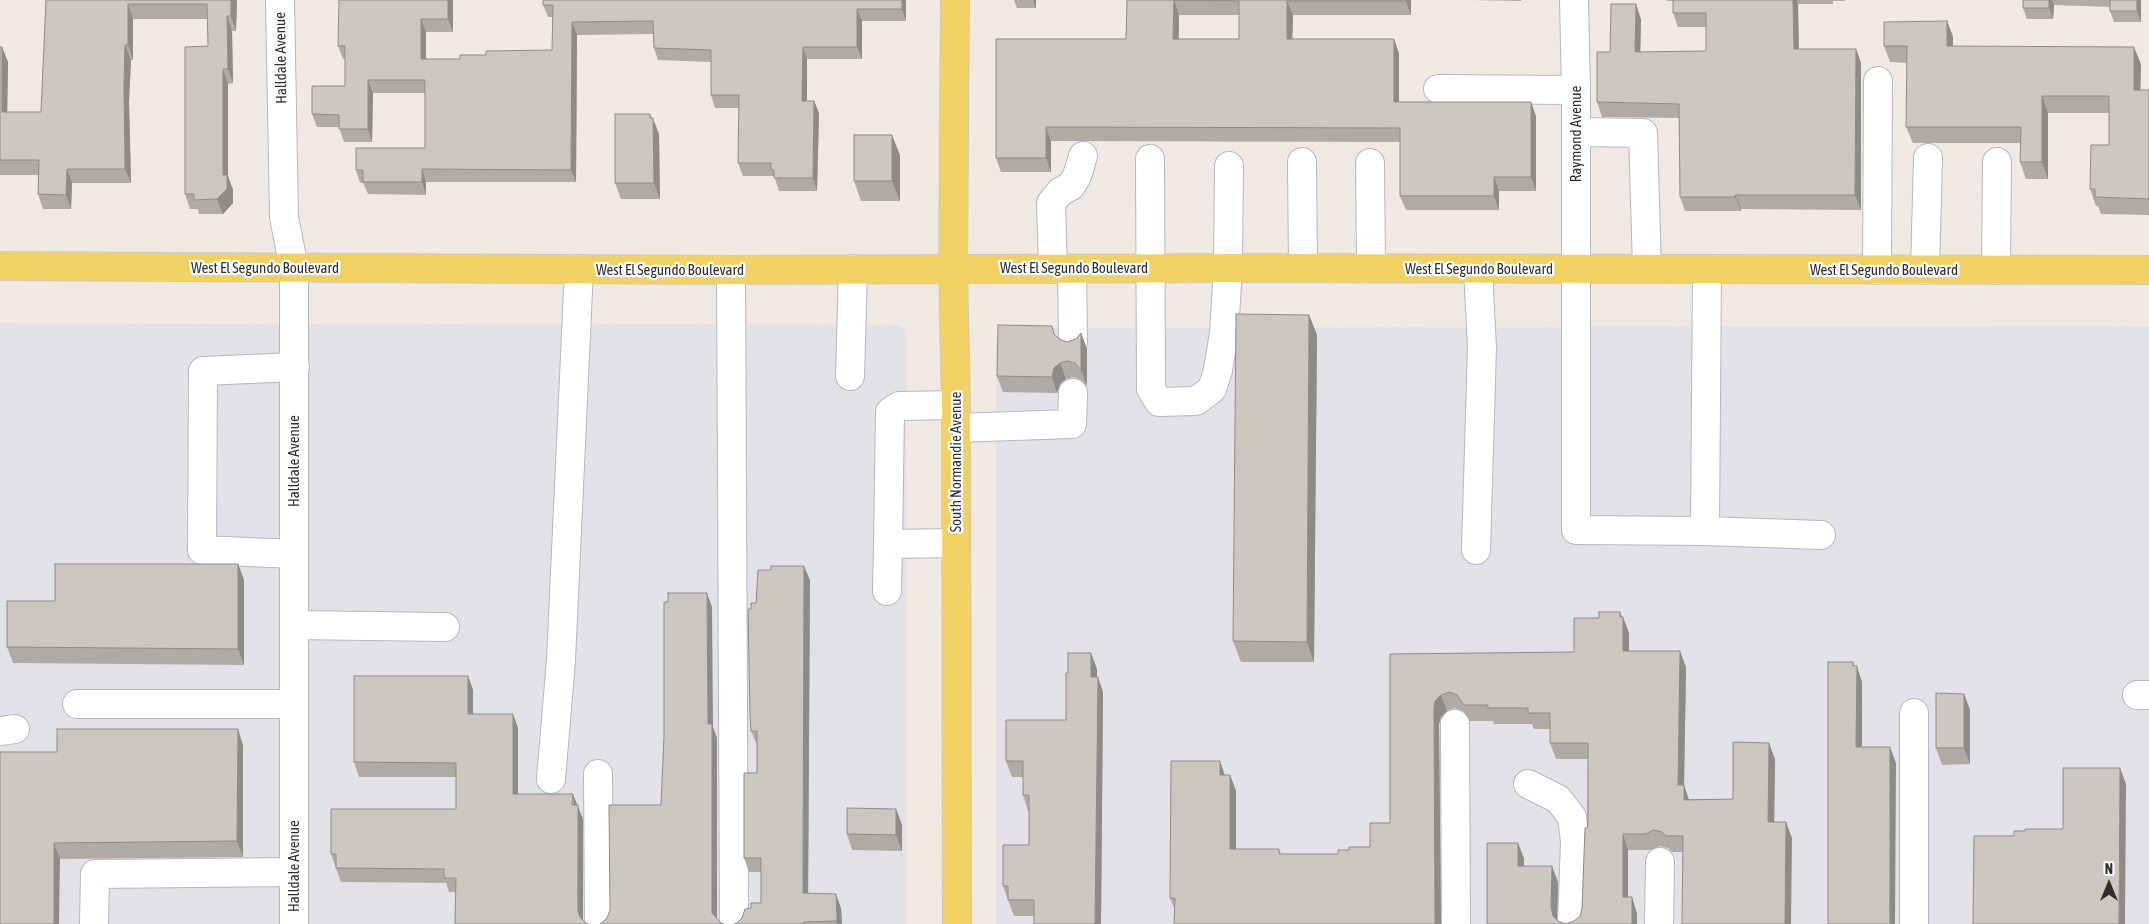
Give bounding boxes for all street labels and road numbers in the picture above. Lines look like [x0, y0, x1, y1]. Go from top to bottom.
street label: Halldale Avenue [271, 12, 291, 104]
street label: Raymond Avenue [1567, 86, 1585, 182]
street label: West El Segundo Boulevard [191, 259, 339, 277]
street label: West El Segundo Boulevard [1000, 259, 1148, 277]
street label: West El Segundo Boulevard [1405, 260, 1553, 278]
street label: West El Segundo Boulevard [596, 261, 744, 279]
street label: West El Segundo Boulevard [1810, 261, 1958, 279]
street label: South Normandie Avenue [947, 392, 965, 532]
street label: Halldale Avenue [285, 415, 303, 507]
street label: Halldale Avenue [285, 820, 303, 912]

